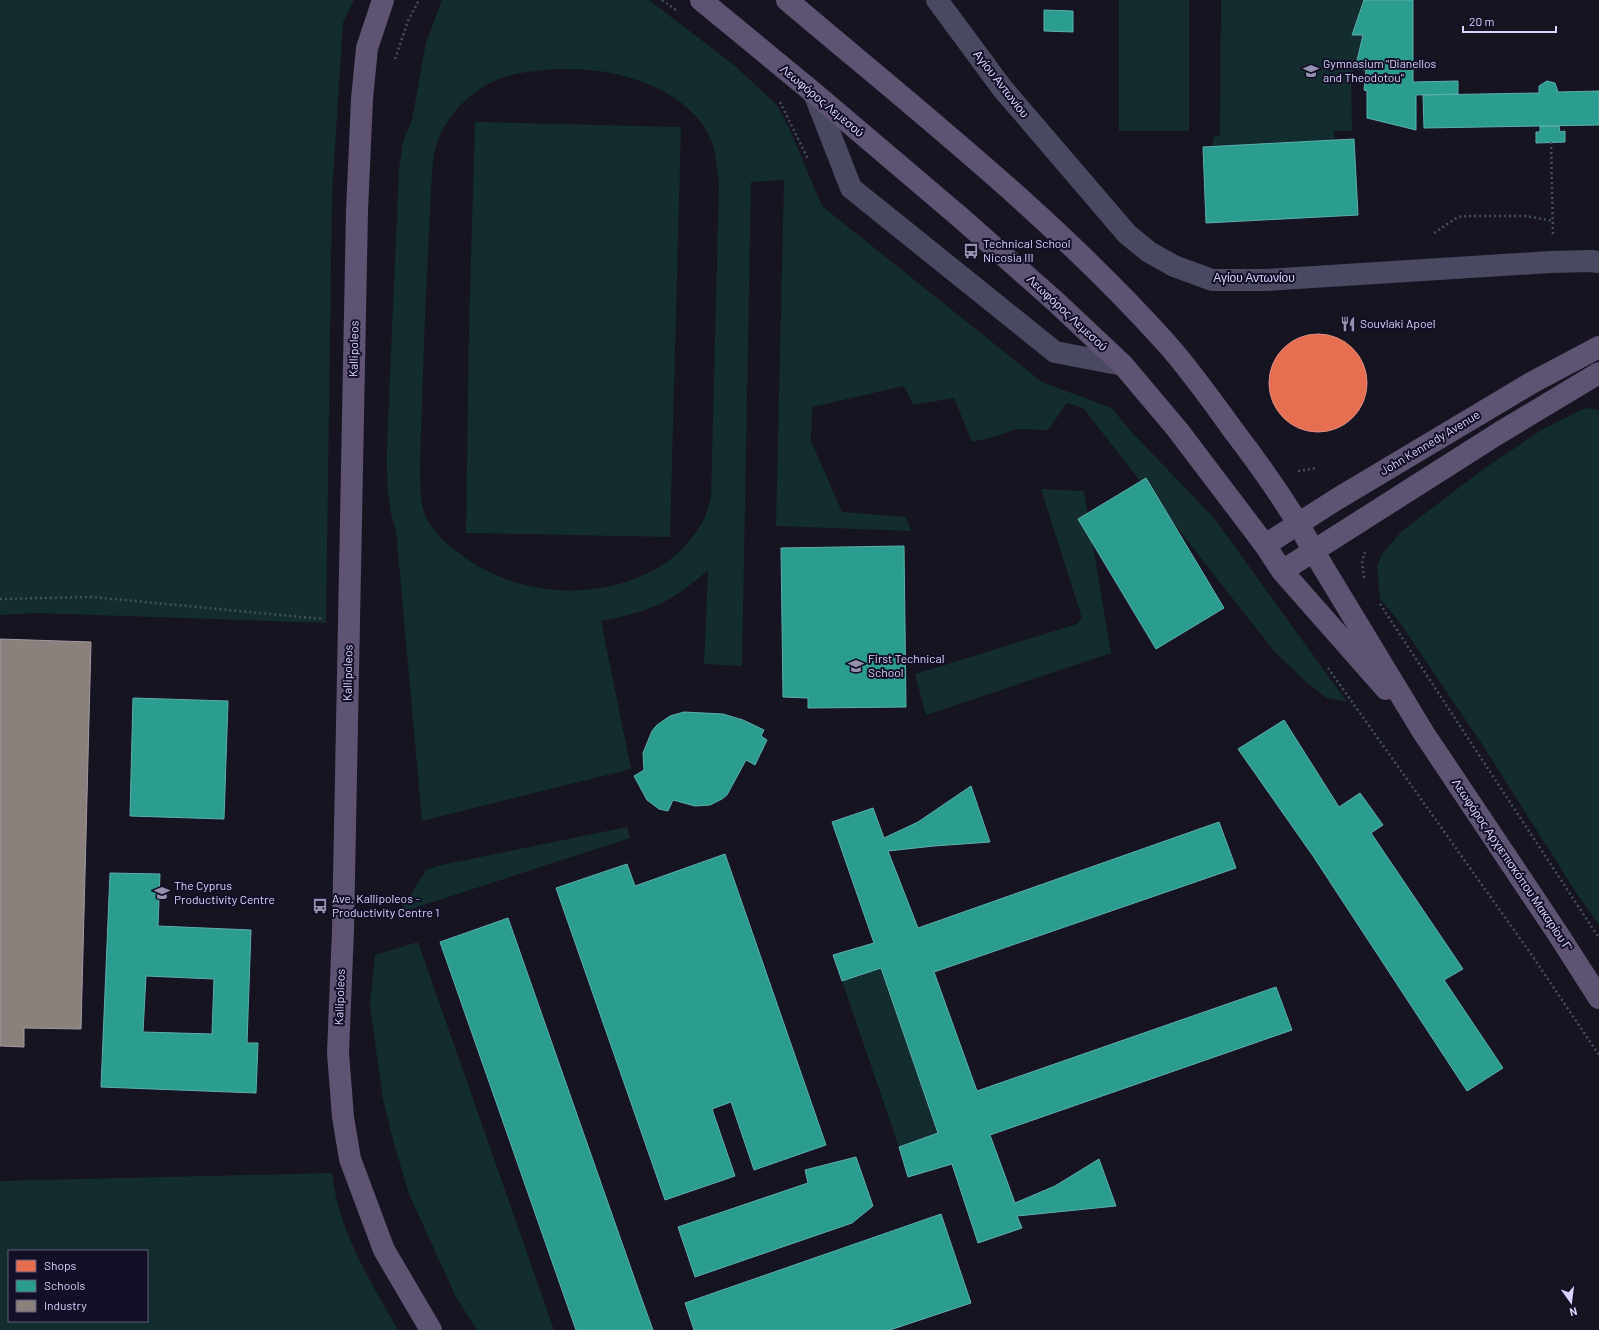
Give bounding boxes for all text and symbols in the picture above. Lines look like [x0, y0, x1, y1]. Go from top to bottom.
scale bar [1463, 8, 1556, 34]
text: 20 m [1469, 14, 1495, 28]
street label: Αγίου Αντωνίου [970, 47, 1032, 121]
place label: Gymnasium "Dianellos and Theodotou" [1323, 56, 1437, 84]
street label: Λεωφόρος Λεμεσού [777, 61, 867, 140]
school or university icon: Gymnasium "Dianellos and Theodotou" [1302, 62, 1320, 80]
place label: Technical School Nicosia III [983, 236, 1071, 264]
bus stop icon: Technical School Nicosia III [962, 242, 980, 260]
street label: Αγίου Αντωνίου [1213, 270, 1295, 285]
street label: Λεωφόρος Λεμεσού [1024, 271, 1111, 354]
restaurant icon: Souvlaki Apoel [1339, 315, 1357, 333]
place label: Souvlaki Apoel [1360, 316, 1436, 330]
street label: Kallipoleos [346, 320, 360, 377]
street label: John Kennedy Avenue [1377, 407, 1482, 478]
street label: Kallipoleos [340, 644, 354, 701]
place label: First Technical School [868, 651, 945, 679]
school or university icon: First Technical School [847, 657, 865, 675]
street label: Λεωφόρος Αρχιεπισκόπου Μακαρίου Γ' [1449, 776, 1576, 954]
place label: The Cyprus Productivity Centre [174, 878, 275, 906]
school or university icon: The Cyprus Productivity Centre [153, 884, 171, 902]
place label: Ave. Kallipoleos - Productivity Centre 1 [332, 891, 439, 919]
bus stop icon: Ave. Kallipoleos - Productivity Centre 1 [311, 897, 329, 915]
street label: Kallipoleos [331, 968, 347, 1025]
legend [8, 1250, 148, 1322]
text: Shops [44, 1258, 77, 1272]
text: Schools [44, 1278, 85, 1292]
north arrow [1551, 1282, 1591, 1322]
text: Industry [44, 1298, 87, 1312]
text: N [1568, 1305, 1579, 1319]

